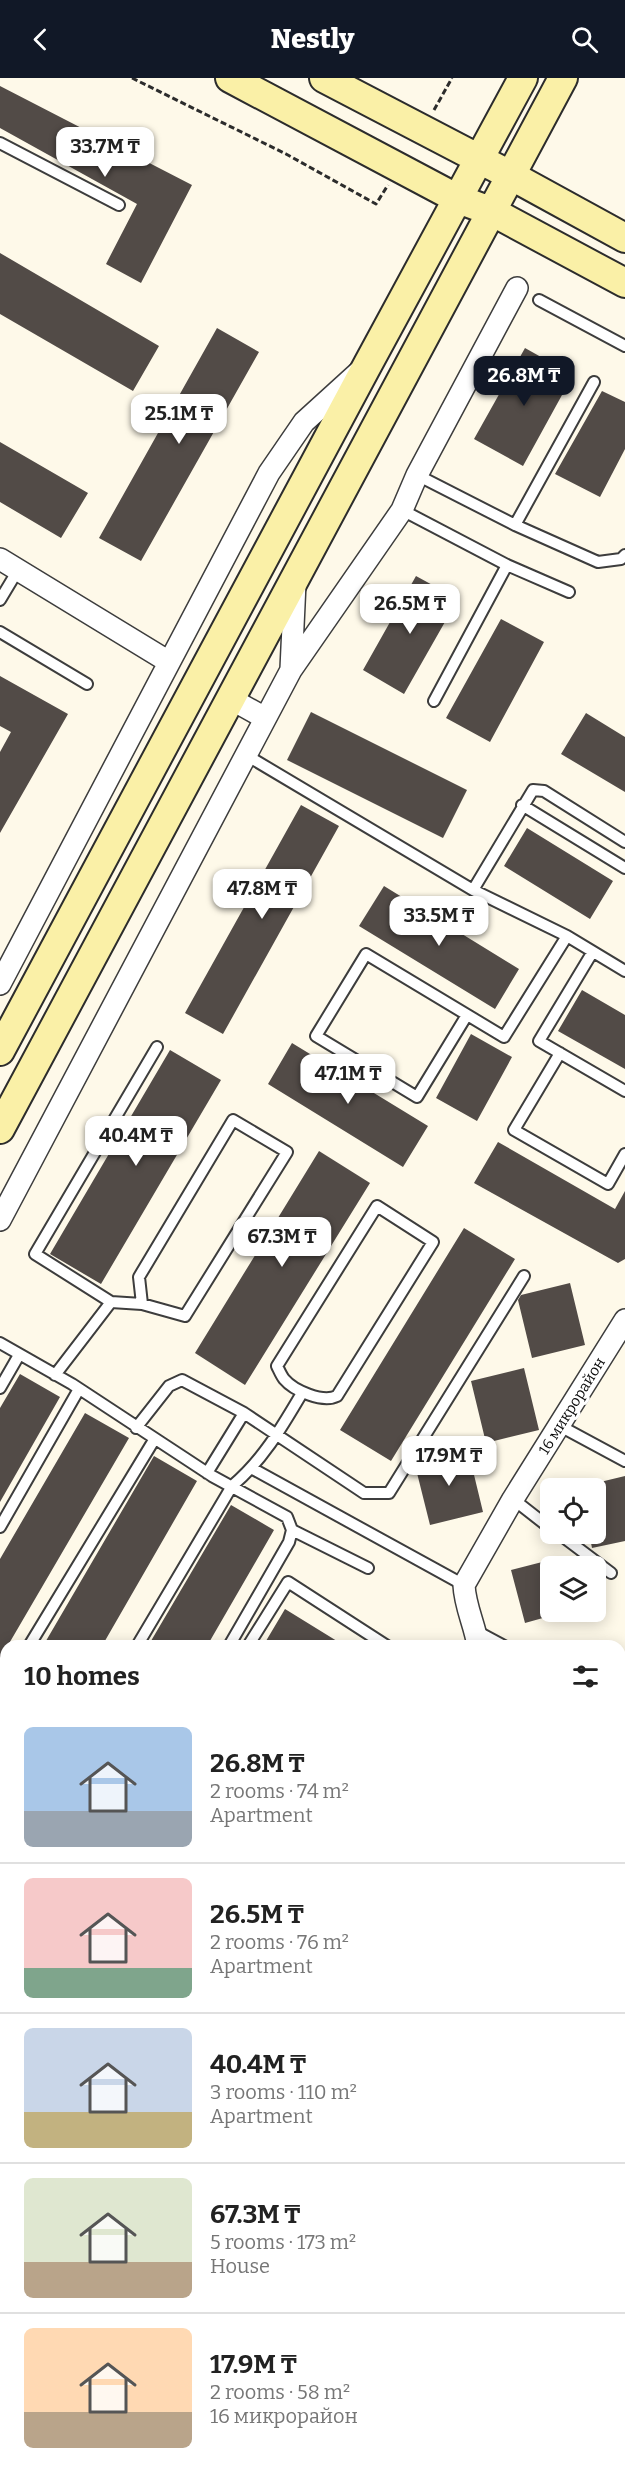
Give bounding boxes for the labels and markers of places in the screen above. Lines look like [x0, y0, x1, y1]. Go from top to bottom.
pin: 33.7M ₸ [50, 127, 160, 178]
pin: 26.8M ₸ [469, 356, 579, 407]
pin: 25.1M ₸ [124, 394, 234, 445]
pin: 26.5M ₸ [355, 584, 465, 635]
pin: 47.8M ₸ [207, 869, 317, 920]
pin: 33.5M ₸ [384, 896, 494, 947]
pin: 47.1M ₸ [293, 1054, 403, 1105]
pin: 40.4M ₸ [81, 1116, 191, 1167]
pin: 67.3M ₸ [227, 1217, 337, 1268]
pin: 17.9M ₸ [394, 1436, 504, 1487]

